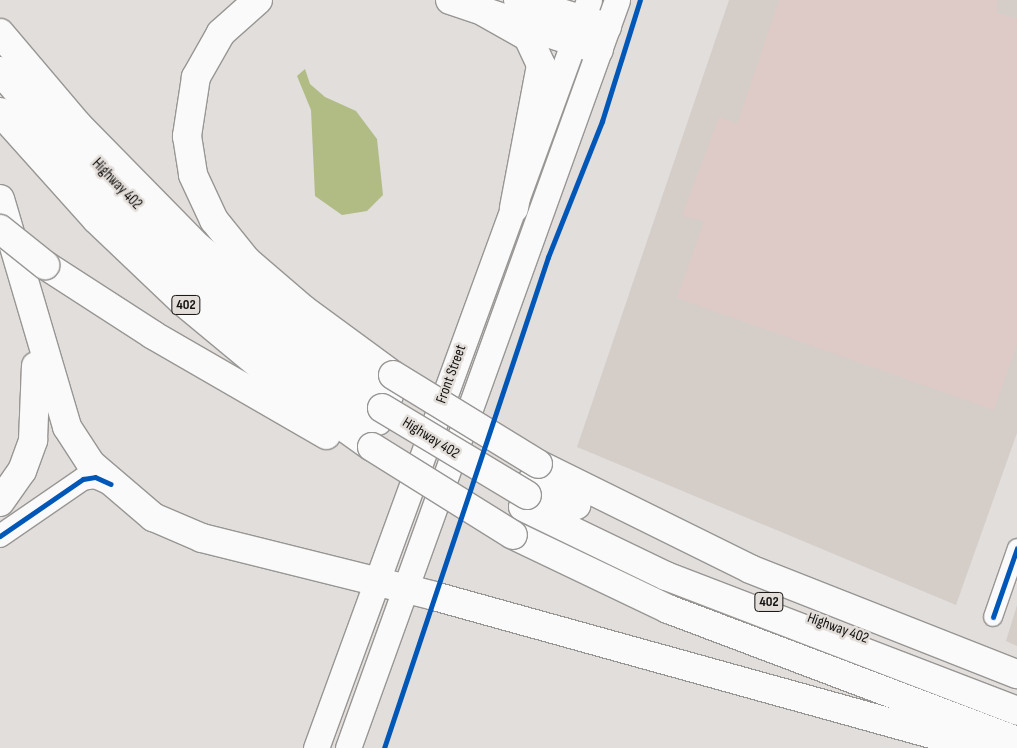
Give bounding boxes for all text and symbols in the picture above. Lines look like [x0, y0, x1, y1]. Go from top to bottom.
street label: Highway 402 [88, 155, 146, 213]
road number: 402 [171, 294, 201, 316]
street label: Front Street [432, 342, 470, 406]
street label: Highway 402 [399, 413, 463, 463]
road number: 402 [754, 590, 784, 614]
street label: Highway 402 [805, 609, 871, 647]

